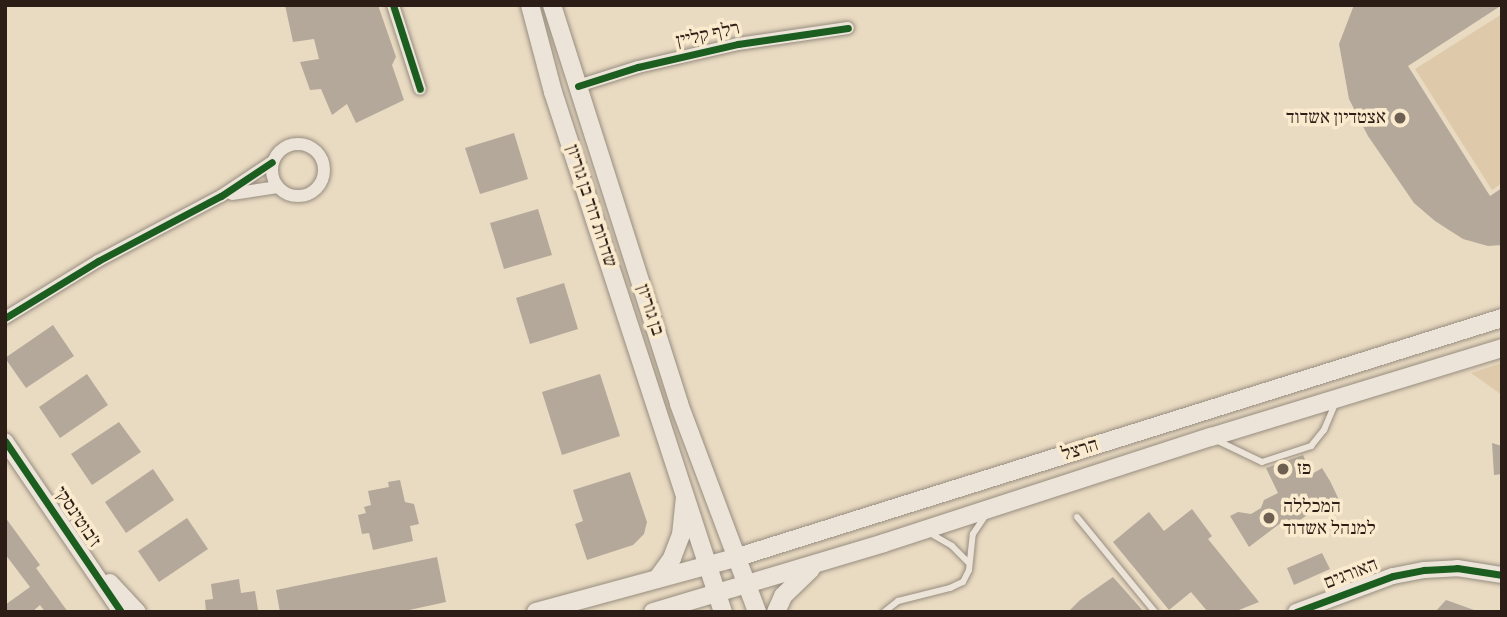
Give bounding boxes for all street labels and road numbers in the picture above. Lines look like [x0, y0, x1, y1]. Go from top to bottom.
street label: רלף קליין [674, 17, 742, 53]
street label: שדרות דוד בן גוריון [560, 142, 622, 270]
street label: בן גוריון [631, 281, 669, 339]
street label: הרצל [1059, 434, 1101, 466]
street label: ז'בוטינסקי [48, 482, 106, 552]
street label: האורגים [1321, 553, 1381, 595]

